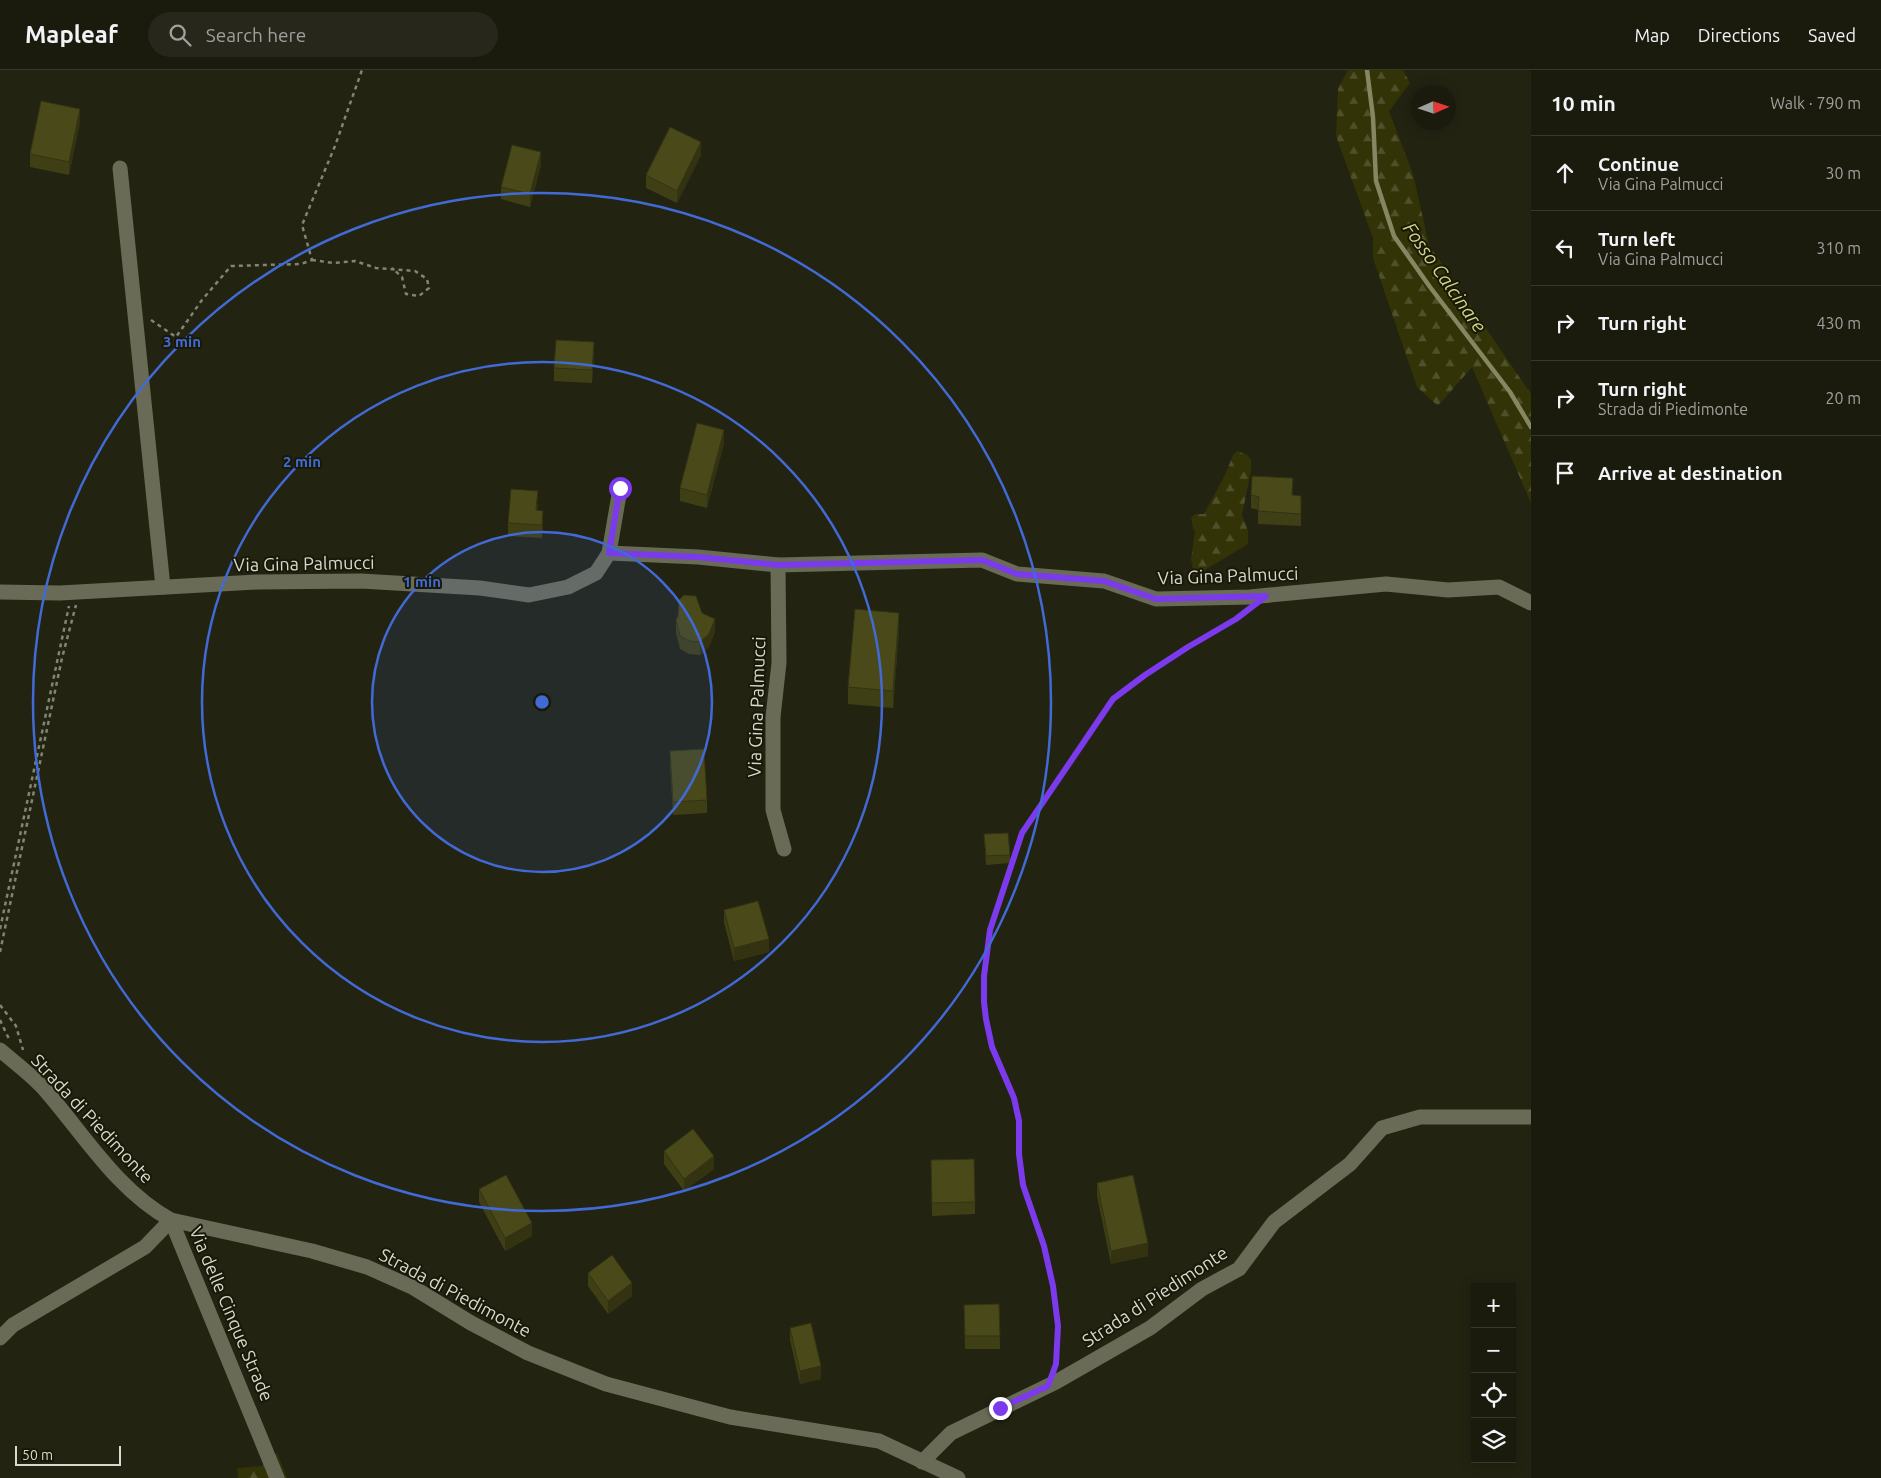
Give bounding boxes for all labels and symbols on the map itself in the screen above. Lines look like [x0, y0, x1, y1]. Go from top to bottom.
north arrow [1411, 85, 1456, 130]
water label: Fosso Calcinare [1399, 218, 1491, 336]
text: 3 min [163, 333, 201, 350]
text: 2 min [283, 453, 321, 470]
route start [609, 477, 632, 500]
street label: Via Gina Palmucci [233, 552, 375, 574]
street label: Via Gina Palmucci [1157, 563, 1299, 587]
text: 1 min [403, 573, 441, 590]
street label: Via Gina Palmucci [744, 636, 768, 778]
centre of rings [533, 693, 551, 711]
street label: Strada di Piedimonte [28, 1050, 158, 1187]
street label: Via delle Cinque Strade [186, 1223, 278, 1404]
street label: Strada di Piedimonte [1078, 1242, 1231, 1351]
street label: Strada di Piedimonte [376, 1244, 535, 1341]
route end [989, 1397, 1012, 1420]
scale bar [15, 1443, 121, 1466]

